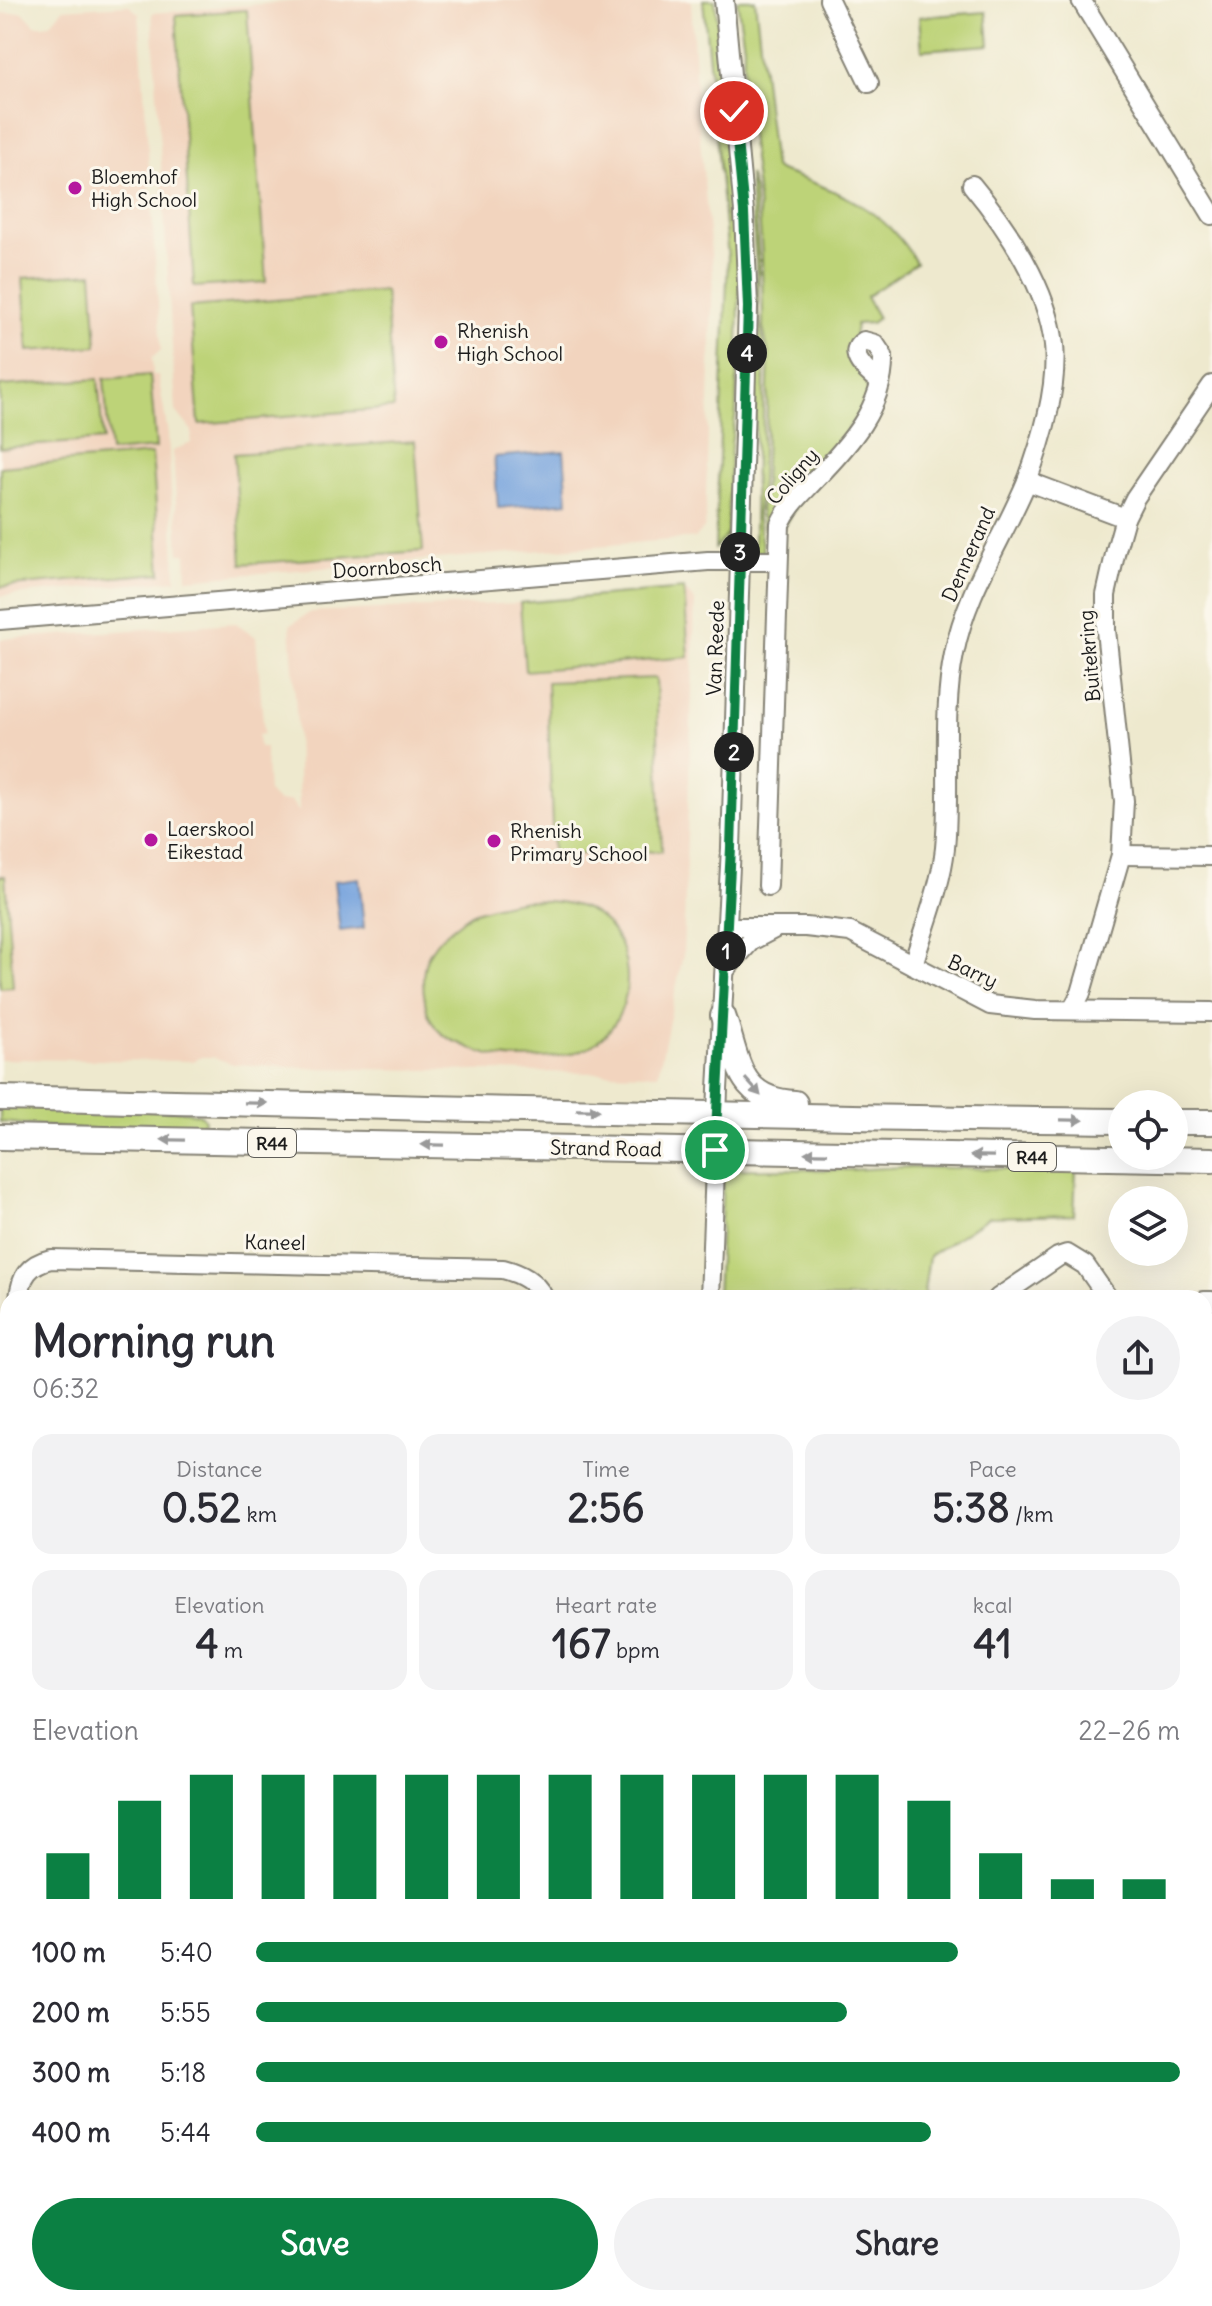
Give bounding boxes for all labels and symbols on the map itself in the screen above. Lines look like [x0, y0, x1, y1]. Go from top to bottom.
pin [700, 77, 768, 145]
place label: Bloemhof High School [91, 164, 197, 212]
marker: Bloemhof High School [66, 179, 84, 197]
place label: Rhenish High School [457, 318, 563, 366]
marker: Rhenish High School [432, 333, 450, 351]
pin: 4 [727, 333, 767, 373]
street label: Coligny [761, 442, 823, 510]
street label: Dennerand [936, 502, 1000, 605]
pin: 3 [720, 532, 760, 572]
street label: Doornbosch [332, 551, 442, 583]
street label: Van Reede [701, 600, 729, 696]
street label: Buitekring [1073, 609, 1105, 703]
pin: 2 [714, 732, 754, 772]
place label: Laerskool Eikestad [167, 816, 254, 864]
place label: Rhenish Primary School [510, 818, 648, 866]
marker: Laerskool Eikestad [142, 831, 160, 849]
marker: Rhenish Primary School [485, 832, 503, 850]
pin: 1 [706, 931, 746, 971]
street label: Barry [944, 949, 1002, 993]
one-way arrow [744, 1076, 761, 1096]
one-way arrow [244, 1097, 269, 1109]
one-way arrow [576, 1104, 601, 1117]
one-way arrow [1060, 1114, 1085, 1127]
pin [681, 1116, 749, 1184]
road number: R44 [248, 1129, 296, 1157]
one-way arrow [160, 1134, 185, 1147]
street label: Strand Road [550, 1135, 662, 1161]
one-way arrow [420, 1139, 445, 1151]
road number: R44 [1008, 1143, 1056, 1171]
one-way arrow [803, 1146, 828, 1159]
one-way arrow [969, 1150, 994, 1162]
street label: Kaneel [244, 1229, 306, 1255]

